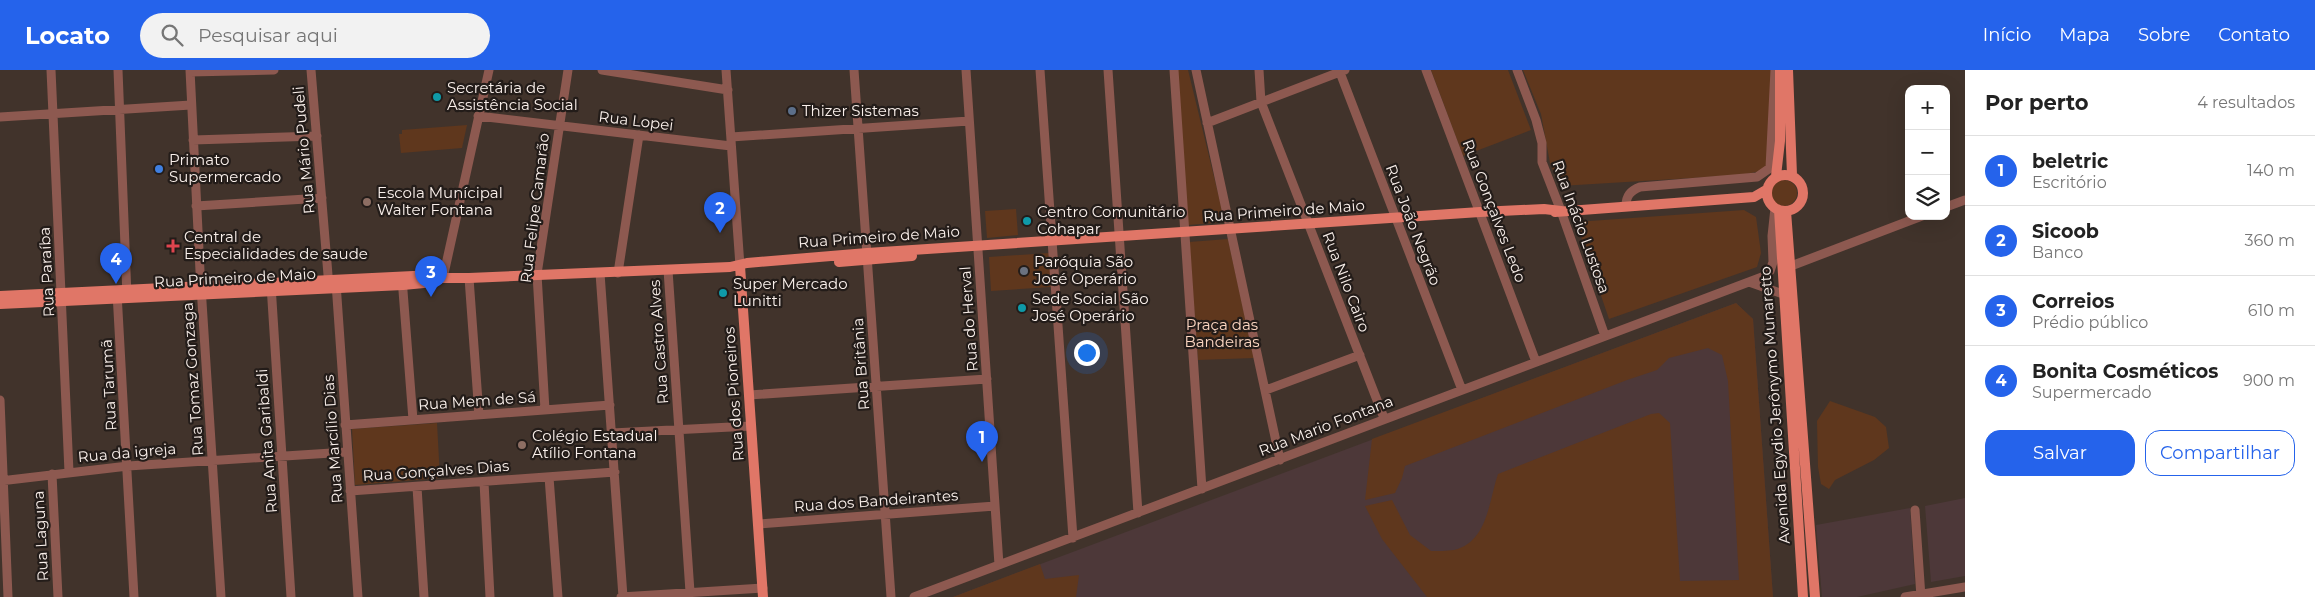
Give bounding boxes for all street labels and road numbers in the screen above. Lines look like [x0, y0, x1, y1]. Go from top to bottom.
street label: Rua Mário Pudeli [288, 85, 319, 215]
street label: Rua Lopei [598, 106, 674, 135]
street label: Rua Felipe Camarão [516, 132, 553, 284]
street label: Rua Gonçalves Ledo [1458, 137, 1531, 285]
street label: Rua Inácio Lustosa [1549, 158, 1614, 296]
street label: Rua João Negrão [1382, 162, 1445, 288]
street label: Rua Primeiro de Maio [1202, 195, 1365, 226]
street label: Rua Primeiro de Maio [797, 221, 960, 252]
street label: Rua Paraíba [35, 226, 58, 318]
street label: Rua Nilo Cairo [1319, 229, 1374, 335]
street label: Rua Primeiro de Maio [154, 264, 316, 291]
street label: Avenida Egydio Jerônymo Munaretto [1755, 265, 1794, 545]
street label: Rua do Herval [955, 266, 982, 372]
street label: Rua Castro Alves [645, 279, 672, 405]
street label: Rua Tomaz Gonzaga [178, 302, 207, 457]
street label: Rua Britânia [848, 317, 873, 411]
street label: Rua dos Pioneiros [719, 326, 748, 462]
street label: Rua Tarumã [97, 339, 120, 431]
street label: Rua Anita Garibaldi [252, 368, 281, 514]
street label: Rua Marcílio Dias [319, 374, 346, 504]
street label: Rua Mem de Sá [417, 387, 537, 414]
street label: Rua Mario Fontana [1256, 391, 1396, 460]
street label: Rua da igreja [77, 439, 177, 466]
street label: Rua Gonçalves Dias [362, 456, 510, 485]
street label: Rua dos Bandeirantes [793, 485, 959, 516]
street label: Rua Laguna [29, 490, 52, 582]

